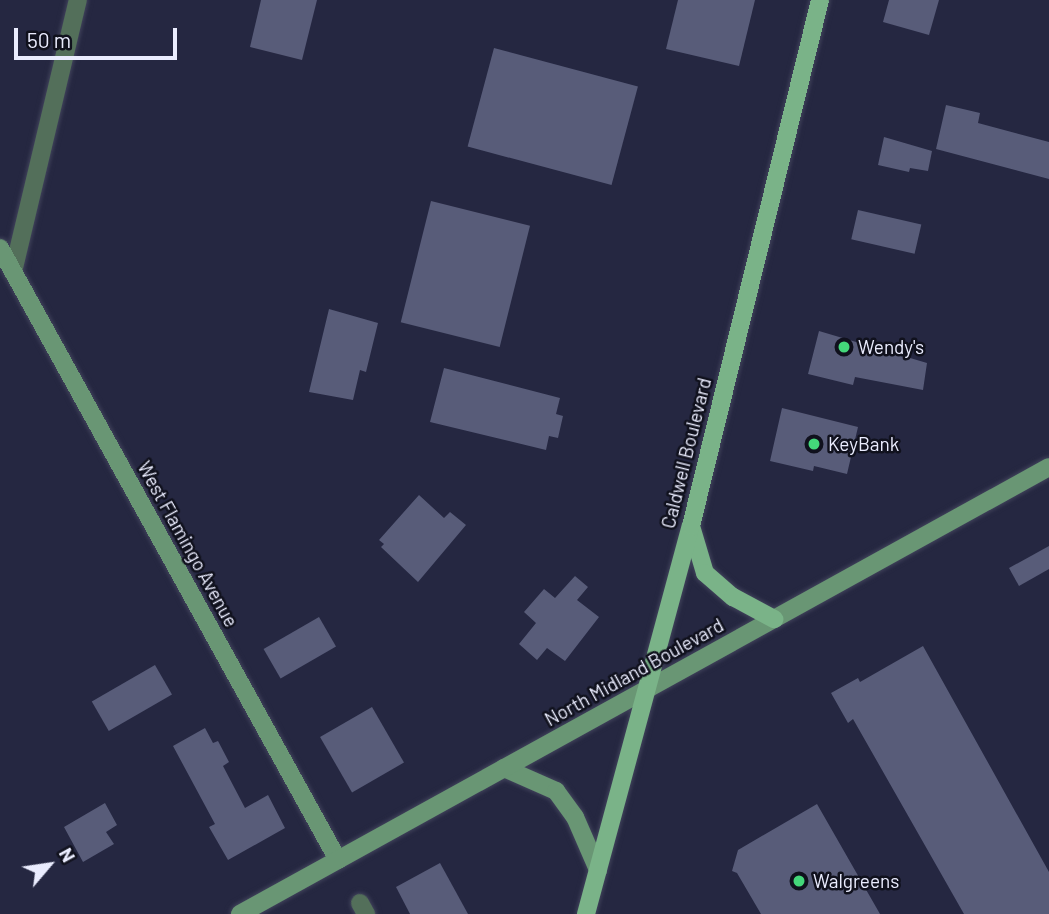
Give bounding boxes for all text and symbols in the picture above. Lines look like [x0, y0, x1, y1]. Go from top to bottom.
scale bar [18, 14, 180, 58]
text: 50 m [27, 27, 71, 52]
place label: Wendy's [858, 336, 924, 358]
marker: Wendy's [836, 339, 852, 355]
street label: Caldwell Boulevard [656, 375, 716, 531]
place label: KeyBank [828, 433, 899, 455]
marker: KeyBank [806, 436, 822, 452]
street label: West Flamingo Avenue [133, 457, 243, 631]
street label: North Midland Boulevard [541, 613, 727, 731]
north arrow [14, 830, 84, 900]
text: N [55, 843, 81, 866]
place label: Walgreens [813, 870, 899, 892]
marker: Walgreens [791, 873, 807, 889]

